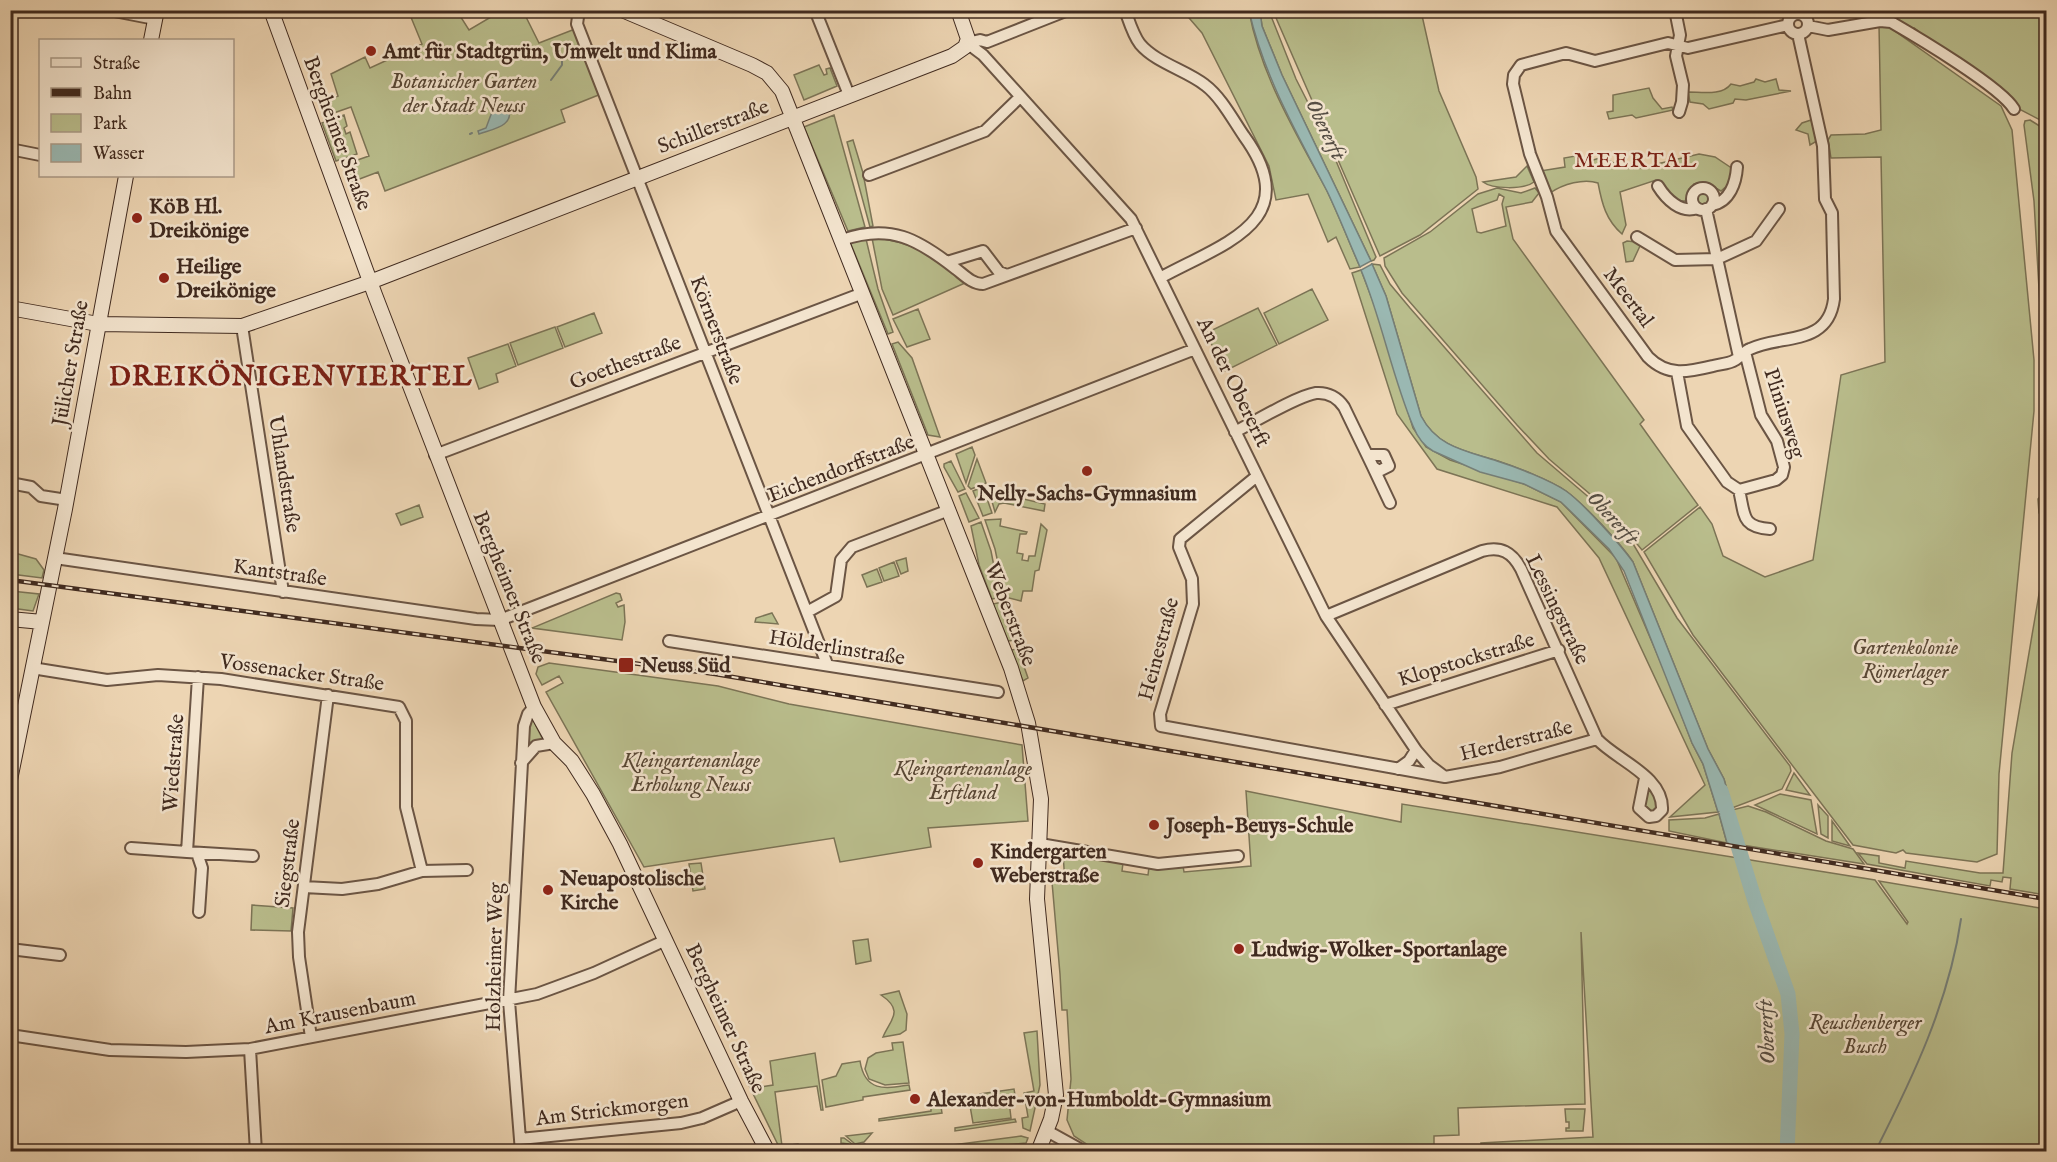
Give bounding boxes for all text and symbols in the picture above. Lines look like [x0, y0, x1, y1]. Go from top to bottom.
legend [39, 39, 234, 177]
place label: Amt für Stadtgrün, Umwelt und Klima [382, 39, 717, 66]
marker: Amt für Stadtgrün, Umwelt und Klima [364, 44, 378, 58]
text: Straße [93, 53, 140, 76]
street label: Bergheimer Straße [296, 53, 377, 215]
park label: Botanischer Garten der Stadt Neuss [391, 69, 537, 120]
text: Bahn [93, 83, 132, 106]
street label: Schillerstraße [654, 94, 773, 161]
water label: Obererft [1298, 95, 1352, 166]
text: Park [93, 113, 128, 136]
text: Wasser [93, 143, 145, 166]
district label: MEERTAL [1574, 147, 1698, 175]
place label: KöB Hl. Dreikönige [149, 194, 249, 245]
marker: KöB Hl. Dreikönige [130, 211, 144, 225]
place label: Heilige Dreikönige [176, 254, 276, 305]
street label: Meertal [1596, 262, 1659, 334]
marker: Heilige Dreikönige [157, 271, 171, 285]
street label: Körnerstraße [682, 272, 749, 389]
street label: Jülicher Straße [47, 298, 96, 430]
street label: An der Obererft [1189, 312, 1276, 452]
street label: Goethestraße [566, 330, 686, 397]
district label: DREIKÖNIGENVIERTEL [109, 359, 473, 395]
street label: Pliniusweg [1756, 365, 1811, 463]
street label: Uhlandstraße [261, 414, 306, 535]
street label: Eichendorffstraße [764, 429, 919, 510]
marker: Nelly-Sachs-Gymnasium [1080, 464, 1094, 478]
place label: Nelly-Sachs-Gymnasium [976, 481, 1197, 508]
water label: Obererft [1580, 485, 1645, 552]
street label: Bergheimer Straße [466, 507, 552, 668]
street label: Lessingstraße [1518, 550, 1595, 670]
street label: Kantstraße [231, 554, 329, 593]
street label: Weberstraße [977, 559, 1042, 671]
street label: Heinestraße [1133, 595, 1186, 704]
street label: Hölderlinstraße [767, 624, 907, 673]
street label: Klopstockstraße [1395, 627, 1538, 694]
park label: Gartenkolonie Römerlager [1852, 635, 1958, 686]
street label: Vossenacker Straße [217, 648, 386, 698]
place label: Neuss Süd [639, 653, 731, 680]
marker: Neuss Süd [617, 656, 635, 674]
street label: Wiedstraße [158, 713, 191, 813]
street label: Herderstraße [1457, 714, 1576, 769]
park label: Kleingartenanlage Erholung Neuss [621, 748, 760, 799]
park label: Kleingartenanlage Erftland [893, 756, 1032, 807]
place label: Joseph-Beuys-Schule [1163, 813, 1354, 840]
street label: Siegstraße [270, 817, 307, 909]
marker: Joseph-Beuys-Schule [1147, 818, 1161, 832]
place label: Kindergarten Weberstraße [989, 839, 1107, 890]
marker: Kindergarten Weberstraße [971, 856, 985, 870]
place label: Neuapostolische Kirche [559, 866, 705, 917]
street label: Holzheimer Weg [481, 882, 510, 1032]
marker: Neuapostolische Kirche [541, 883, 555, 897]
place label: Ludwig-Wolker-Sportanlage [1251, 937, 1507, 964]
street label: Bergheimer Straße [678, 939, 771, 1098]
marker: Ludwig-Wolker-Sportanlage [1232, 942, 1246, 956]
street label: Am Krausenbaum [261, 986, 418, 1042]
water label: Obererft [1751, 998, 1783, 1065]
park label: Reuschenberger Busch [1809, 1010, 1922, 1061]
place label: Alexander-von-Humboldt-Gymnasium [926, 1087, 1272, 1114]
street label: Am Strickmorgen [533, 1088, 690, 1133]
marker: Alexander-von-Humboldt-Gymnasium [908, 1092, 922, 1106]

